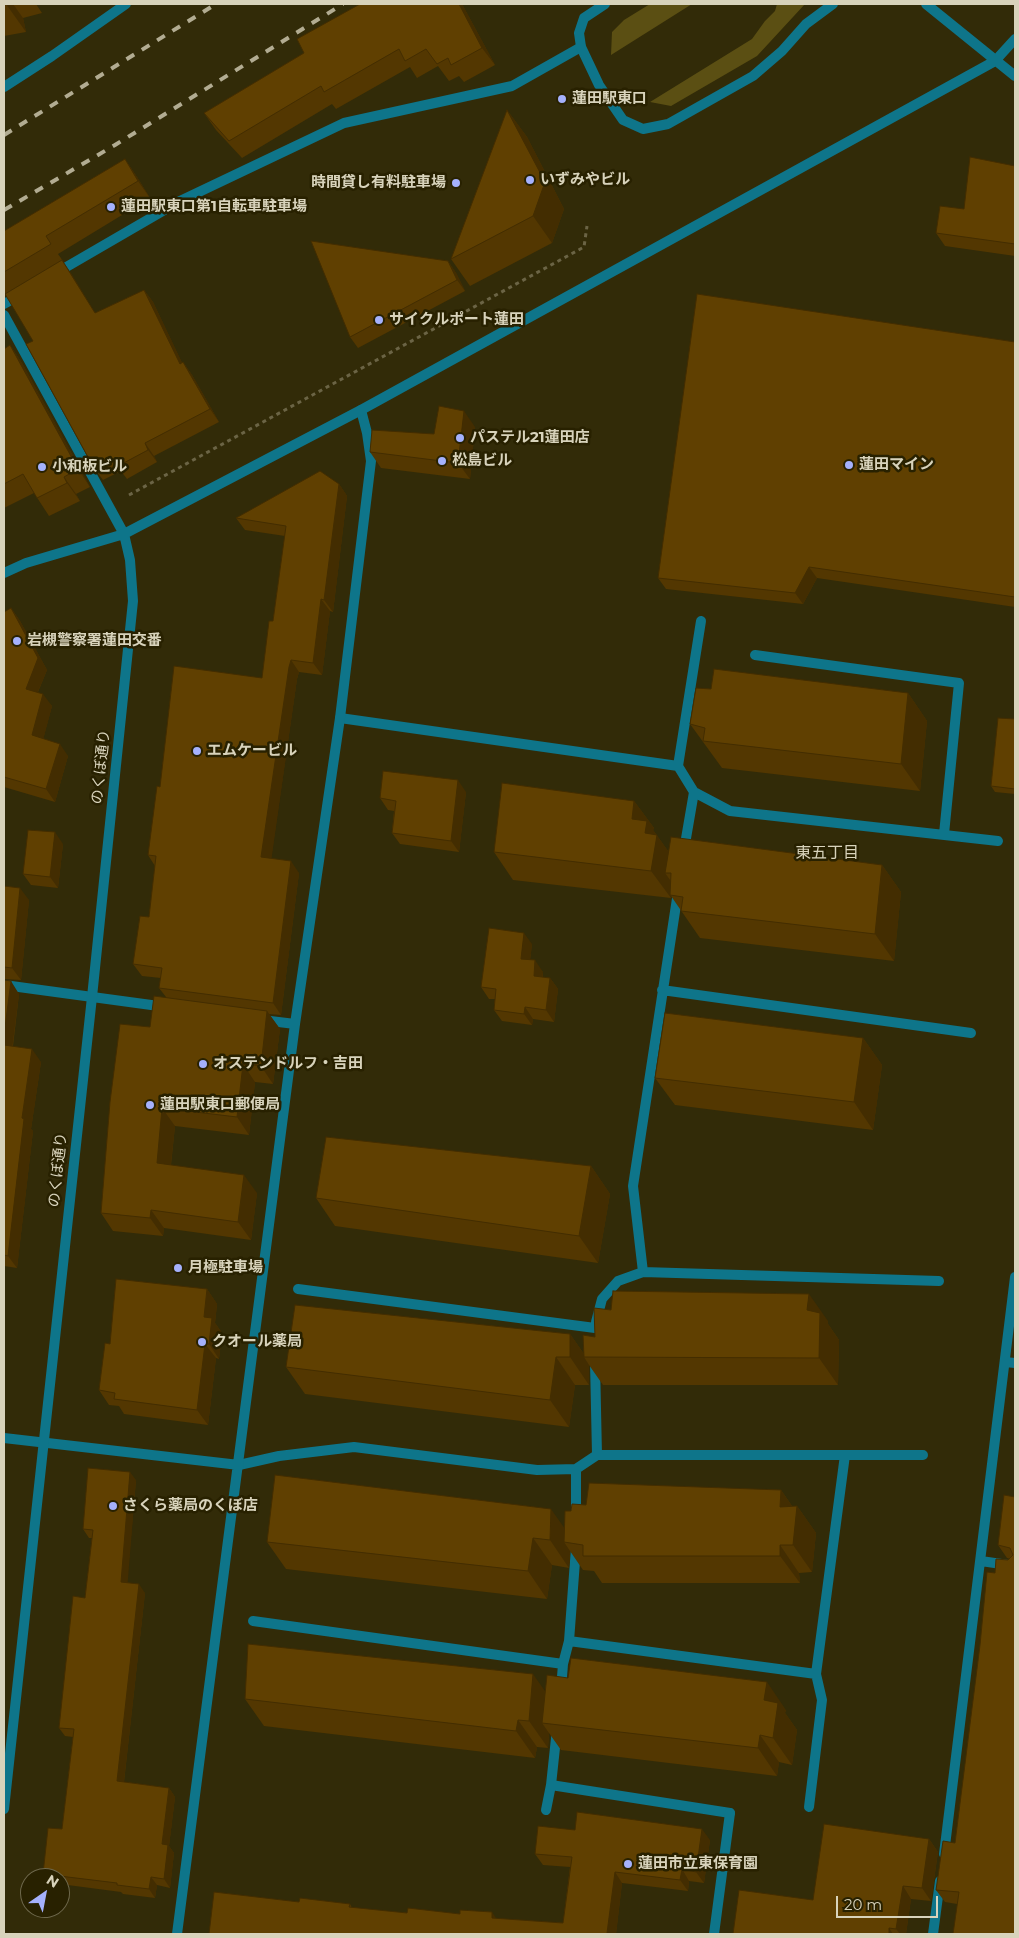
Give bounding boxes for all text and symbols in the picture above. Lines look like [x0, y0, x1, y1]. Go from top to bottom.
place label: 蓮田駅東口 [572, 90, 647, 108]
marker: 蓮田駅東口 [556, 93, 568, 105]
place label: いずみやビル [540, 171, 630, 189]
place label: 時間貸し有料駐車場 [311, 174, 446, 192]
marker: いずみやビル [524, 174, 536, 186]
marker: 時間貸し有料駐車場 [450, 177, 462, 189]
place label: 蓮田駅東口第1自転車駐車場 [121, 198, 307, 216]
marker: 蓮田駅東口第1自転車駐車場 [105, 201, 117, 213]
place label: サイクルポート蓮田 [389, 311, 524, 329]
marker: サイクルポート蓮田 [373, 314, 385, 326]
place label: パステル21蓮田店 [470, 429, 590, 447]
marker: パステル21蓮田店 [454, 432, 466, 444]
place label: 松島ビル [452, 452, 512, 470]
marker: 松島ビル [436, 455, 448, 467]
place label: 蓮田マイン [859, 456, 934, 474]
place label: 小和板ビル [52, 458, 127, 476]
marker: 蓮田マイン [843, 459, 855, 471]
marker: 小和板ビル [36, 461, 48, 473]
place label: 岩槻警察署蓮田交番 [27, 632, 162, 650]
marker: 岩槻警察署蓮田交番 [11, 635, 23, 647]
street label: のくぼ通り [88, 729, 114, 805]
place label: エムケービル [207, 742, 297, 760]
marker: エムケービル [191, 745, 203, 757]
district label: 東五丁目 [795, 843, 859, 863]
place label: オステンドルフ・吉田 [213, 1055, 363, 1073]
marker: オステンドルフ・吉田 [197, 1058, 209, 1070]
place label: 蓮田駅東口郵便局 [160, 1096, 280, 1114]
marker: 蓮田駅東口郵便局 [144, 1099, 156, 1111]
street label: のくぼ通り [45, 1132, 71, 1208]
place label: 月極駐車場 [188, 1259, 263, 1277]
marker: 月極駐車場 [172, 1262, 184, 1274]
place label: クオール薬局 [212, 1333, 302, 1351]
marker: クオール薬局 [196, 1336, 208, 1348]
place label: さくら薬局のくぼ店 [123, 1497, 258, 1515]
marker: さくら薬局のくぼ店 [107, 1500, 119, 1512]
place label: 蓮田市立東保育園 [638, 1855, 758, 1873]
marker: 蓮田市立東保育園 [622, 1858, 634, 1870]
north arrow [20, 1868, 70, 1918]
text: N [43, 1871, 62, 1892]
scale bar [839, 1886, 942, 1918]
text: 20 m [844, 1895, 882, 1914]

